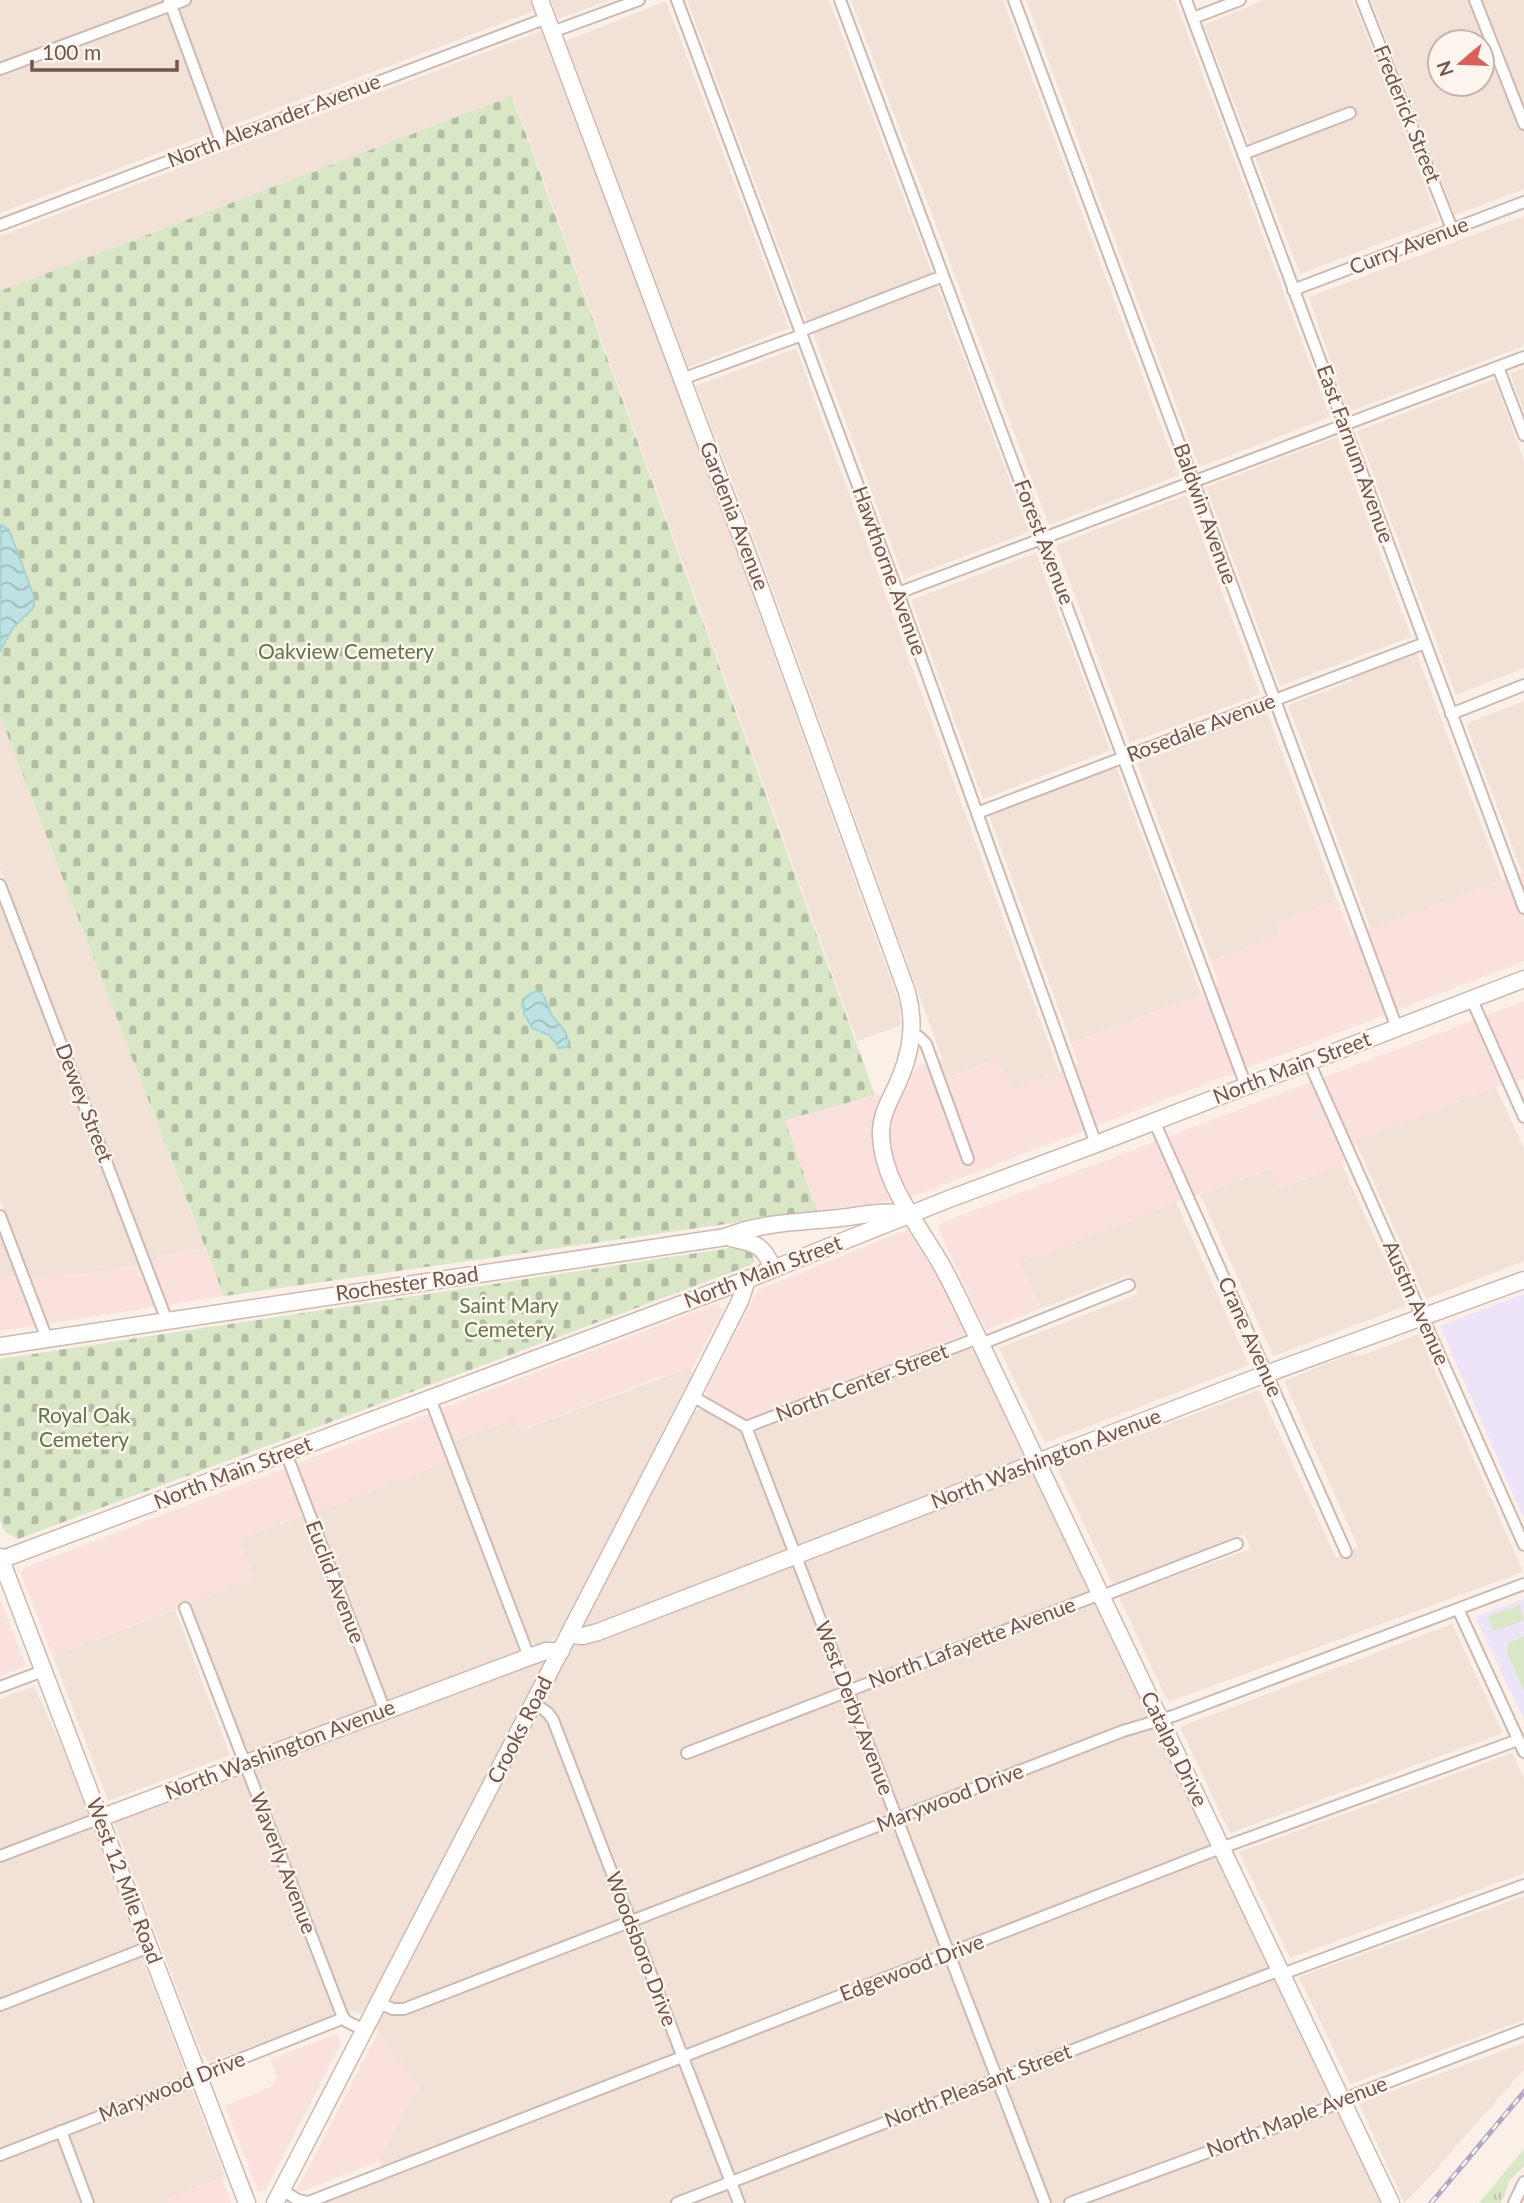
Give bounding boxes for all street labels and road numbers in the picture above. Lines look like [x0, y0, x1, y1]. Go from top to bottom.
street label: Frederick Street [1369, 41, 1448, 186]
street label: North Alexander Avenue [163, 67, 383, 172]
street label: Curry Avenue [1345, 210, 1471, 279]
street label: East Farnum Avenue [1313, 361, 1400, 546]
street label: Gardenia Avenue [696, 438, 775, 593]
street label: Baldwin Avenue [1169, 440, 1243, 587]
street label: Forest Avenue [1010, 475, 1081, 608]
street label: Hawthorne Avenue [848, 482, 933, 659]
street label: Rosedale Avenue [1123, 687, 1278, 766]
street label: North Main Street [1209, 1025, 1374, 1108]
street label: Dewey Street [51, 1040, 120, 1166]
street label: North Main Street [680, 1229, 845, 1312]
street label: Austin Avenue [1379, 1236, 1456, 1369]
street label: Rochester Road [334, 1260, 480, 1305]
street label: Crane Avenue [1214, 1272, 1289, 1400]
street label: North Center Street [772, 1337, 952, 1426]
street label: North Washington Avenue [927, 1402, 1164, 1513]
street label: North Main Street [150, 1430, 315, 1513]
street label: Euclid Avenue [302, 1517, 371, 1646]
street label: North Lafayette Avenue [865, 1591, 1078, 1693]
street label: West Derby Avenue [811, 1617, 900, 1798]
street label: Crooks Road [481, 1672, 556, 1787]
street label: Catalpa Drive [1137, 1687, 1214, 1810]
street label: North Washington Avenue [161, 1693, 398, 1804]
street label: Marywood Drive [872, 1757, 1027, 1836]
street label: Waverly Avenue [246, 1788, 323, 1937]
street label: West 12 Mile Road [82, 1794, 169, 1967]
street label: Woodsboro Drive [601, 1868, 683, 2029]
street label: Edgewood Drive [836, 1928, 987, 2006]
street label: North Pleasant Street [880, 2037, 1075, 2132]
street label: Marywood Drive [95, 2045, 248, 2126]
street label: North Maple Avenue [1203, 2070, 1390, 2162]

